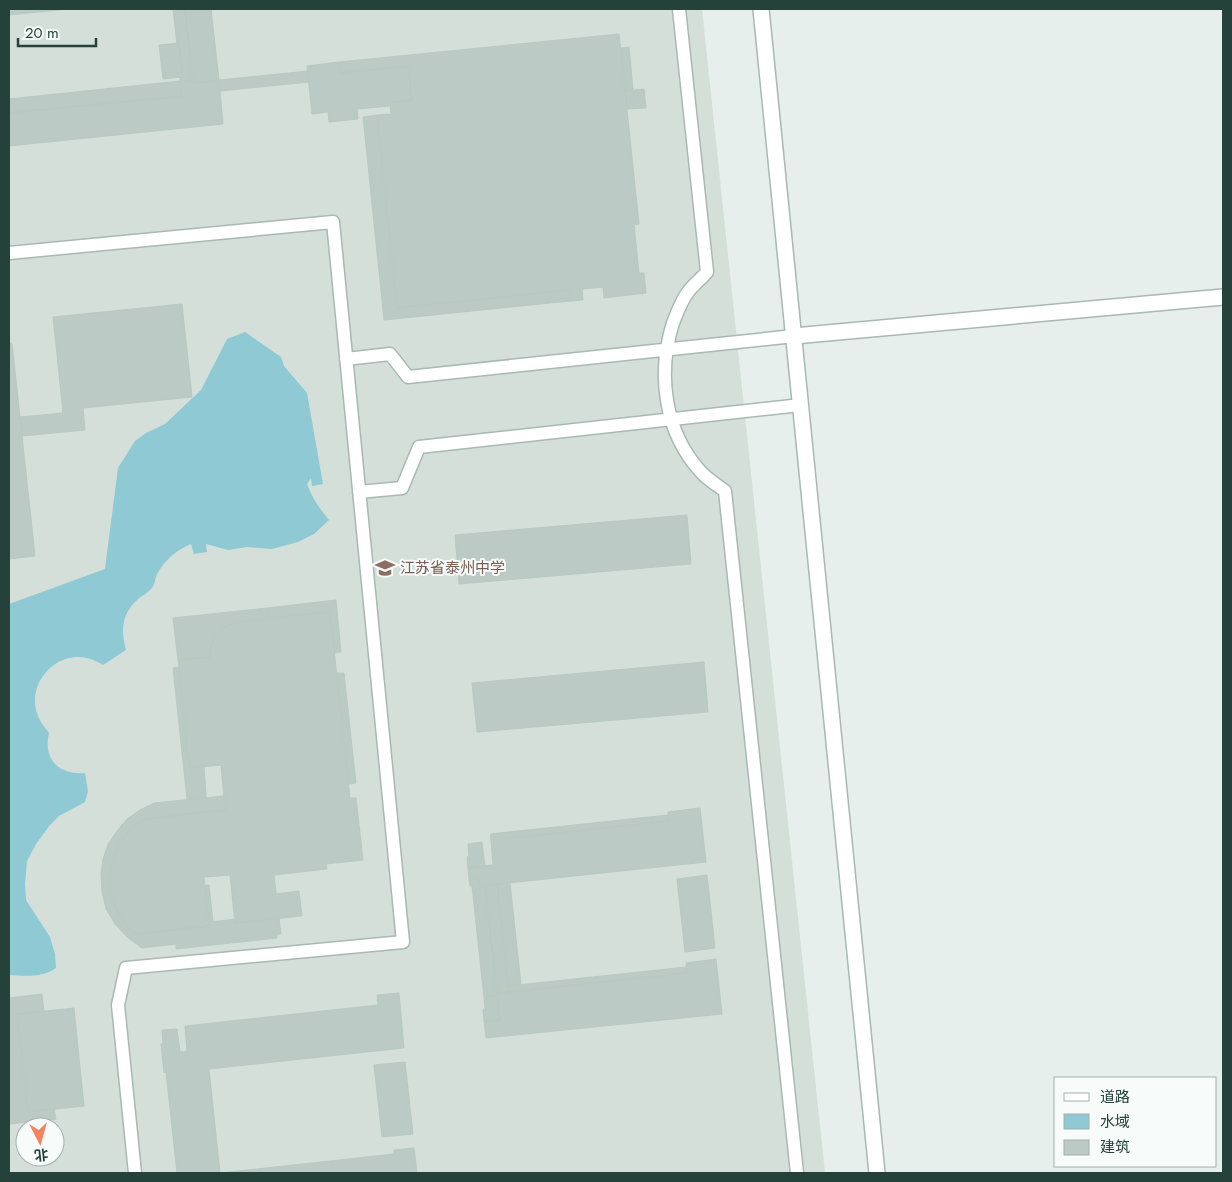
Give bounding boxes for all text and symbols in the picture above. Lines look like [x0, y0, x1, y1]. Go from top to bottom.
scale bar [18, 15, 95, 47]
text: 20 m [25, 22, 59, 44]
school or university icon: 江苏省泰州中学 [374, 557, 396, 579]
place label: 江苏省泰州中学 [400, 557, 505, 579]
legend [1054, 1077, 1217, 1167]
text: 道路 [1100, 1086, 1130, 1108]
text: 水域 [1100, 1111, 1130, 1133]
north arrow [15, 1117, 65, 1167]
text: 建筑 [1100, 1136, 1130, 1158]
text: 北 [33, 1144, 49, 1166]

